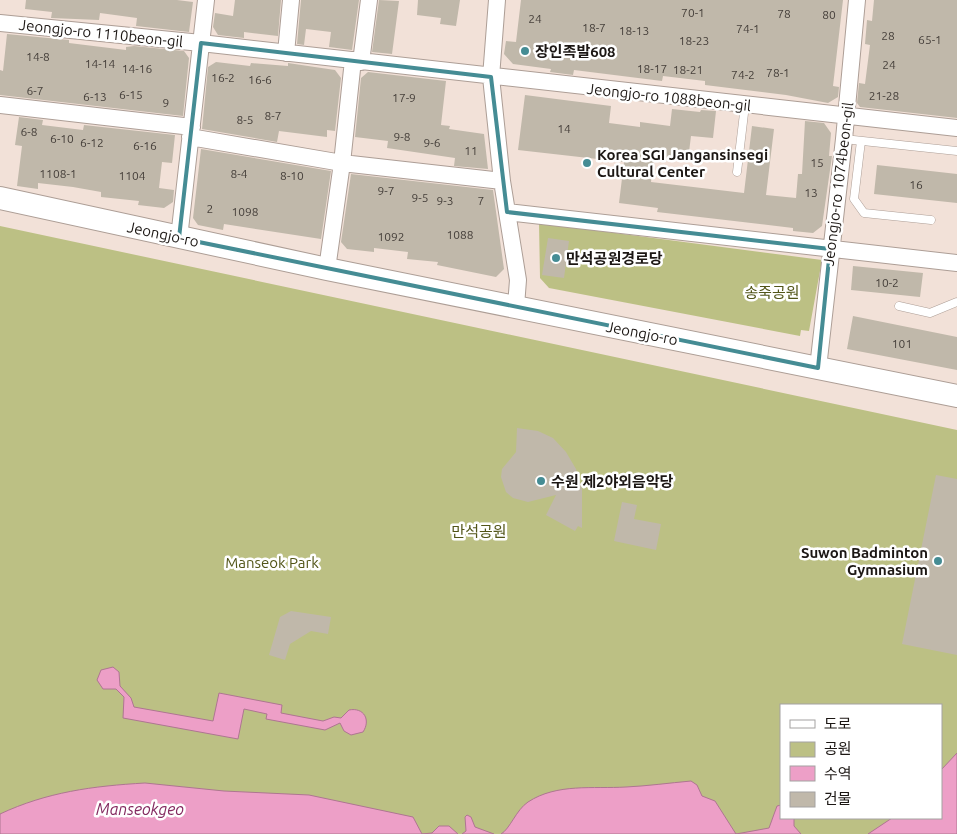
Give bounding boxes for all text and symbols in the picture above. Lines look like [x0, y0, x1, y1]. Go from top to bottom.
house number: 70-1 [681, 6, 705, 19]
house number: 78 [777, 7, 791, 20]
house number: 80 [822, 8, 836, 21]
house number: 24 [528, 12, 542, 25]
street label: Jeongjo-ro 1110beon-gil [18, 16, 184, 50]
house number: 18-7 [582, 21, 606, 34]
house number: 74-1 [736, 22, 760, 35]
house number: 18-13 [619, 24, 649, 37]
house number: 28 [881, 29, 895, 42]
house number: 65-1 [918, 33, 942, 46]
house number: 18-23 [679, 34, 709, 47]
place label: 장인족발608 [535, 43, 616, 60]
marker: 장인족발608 [519, 45, 531, 57]
house number: 14-8 [26, 50, 50, 63]
house number: 14-14 [85, 57, 115, 70]
house number: 24 [882, 58, 896, 71]
house number: 14-16 [122, 62, 152, 75]
house number: 18-17 [637, 62, 667, 75]
house number: 18-21 [673, 63, 703, 76]
house number: 78-1 [766, 66, 790, 79]
house number: 74-2 [731, 68, 755, 81]
house number: 16-2 [211, 71, 235, 84]
house number: 16-6 [248, 73, 272, 86]
street label: Jeongjo-ro 1088beon-gil [586, 80, 752, 114]
house number: 6-7 [26, 84, 44, 97]
house number: 6-15 [119, 88, 143, 101]
house number: 21-28 [869, 89, 899, 102]
house number: 6-13 [83, 90, 107, 103]
house number: 17-9 [392, 91, 416, 104]
house number: 9 [163, 96, 169, 109]
street label: Jeongjo-ro 1074beon-gil [820, 101, 857, 267]
house number: 8-7 [264, 109, 282, 122]
house number: 8-5 [236, 113, 254, 126]
house number: 14 [557, 122, 571, 135]
house number: 6-8 [20, 125, 38, 138]
house number: 9-8 [393, 130, 411, 143]
house number: 6-10 [50, 132, 74, 145]
house number: 6-12 [80, 136, 104, 149]
house number: 9-6 [423, 136, 441, 149]
house number: 6-16 [133, 139, 157, 152]
house number: 11 [464, 144, 478, 157]
place label: Korea SGI Jangansinsegi Cultural Center [597, 146, 768, 180]
house number: 15 [810, 156, 824, 169]
marker: Korea SGI Jangansinsegi Cultural Center [581, 157, 593, 169]
house number: 1108-1 [39, 167, 77, 180]
house number: 8-4 [230, 167, 248, 180]
house number: 1104 [118, 169, 146, 182]
house number: 8-10 [280, 169, 304, 182]
house number: 16 [909, 178, 923, 191]
house number: 9-7 [377, 184, 395, 197]
house number: 13 [804, 186, 818, 199]
house number: 9-5 [411, 191, 429, 204]
house number: 9-3 [436, 194, 454, 207]
house number: 7 [478, 194, 484, 207]
house number: 2 [207, 202, 213, 215]
house number: 1098 [231, 205, 259, 218]
street label: Jeongjo-ro [126, 218, 200, 250]
house number: 1088 [446, 228, 474, 241]
house number: 1092 [377, 230, 405, 243]
place label: 만석공원경로당 [566, 250, 663, 267]
marker: 만석공원경로당 [550, 252, 562, 264]
house number: 10-2 [875, 276, 899, 289]
park label: 송죽공원 [744, 284, 800, 301]
street label: Jeongjo-ro [605, 318, 679, 348]
house number: 101 [892, 337, 912, 350]
place label: 수원 제2야외음악당 [551, 473, 674, 490]
marker: 수원 제2야외음악당 [535, 475, 547, 487]
park label: 만석공원 [451, 523, 507, 540]
place label: Suwon Badminton Gymnasium [801, 544, 928, 578]
park label: Manseok Park [225, 554, 319, 571]
marker: Suwon Badminton Gymnasium [932, 555, 944, 567]
legend [780, 704, 942, 819]
text: 도로 [824, 715, 852, 732]
text: 공원 [824, 740, 852, 757]
text: 수역 [824, 765, 852, 782]
text: 건물 [824, 790, 852, 807]
water label: Manseokgeo [96, 800, 184, 818]

